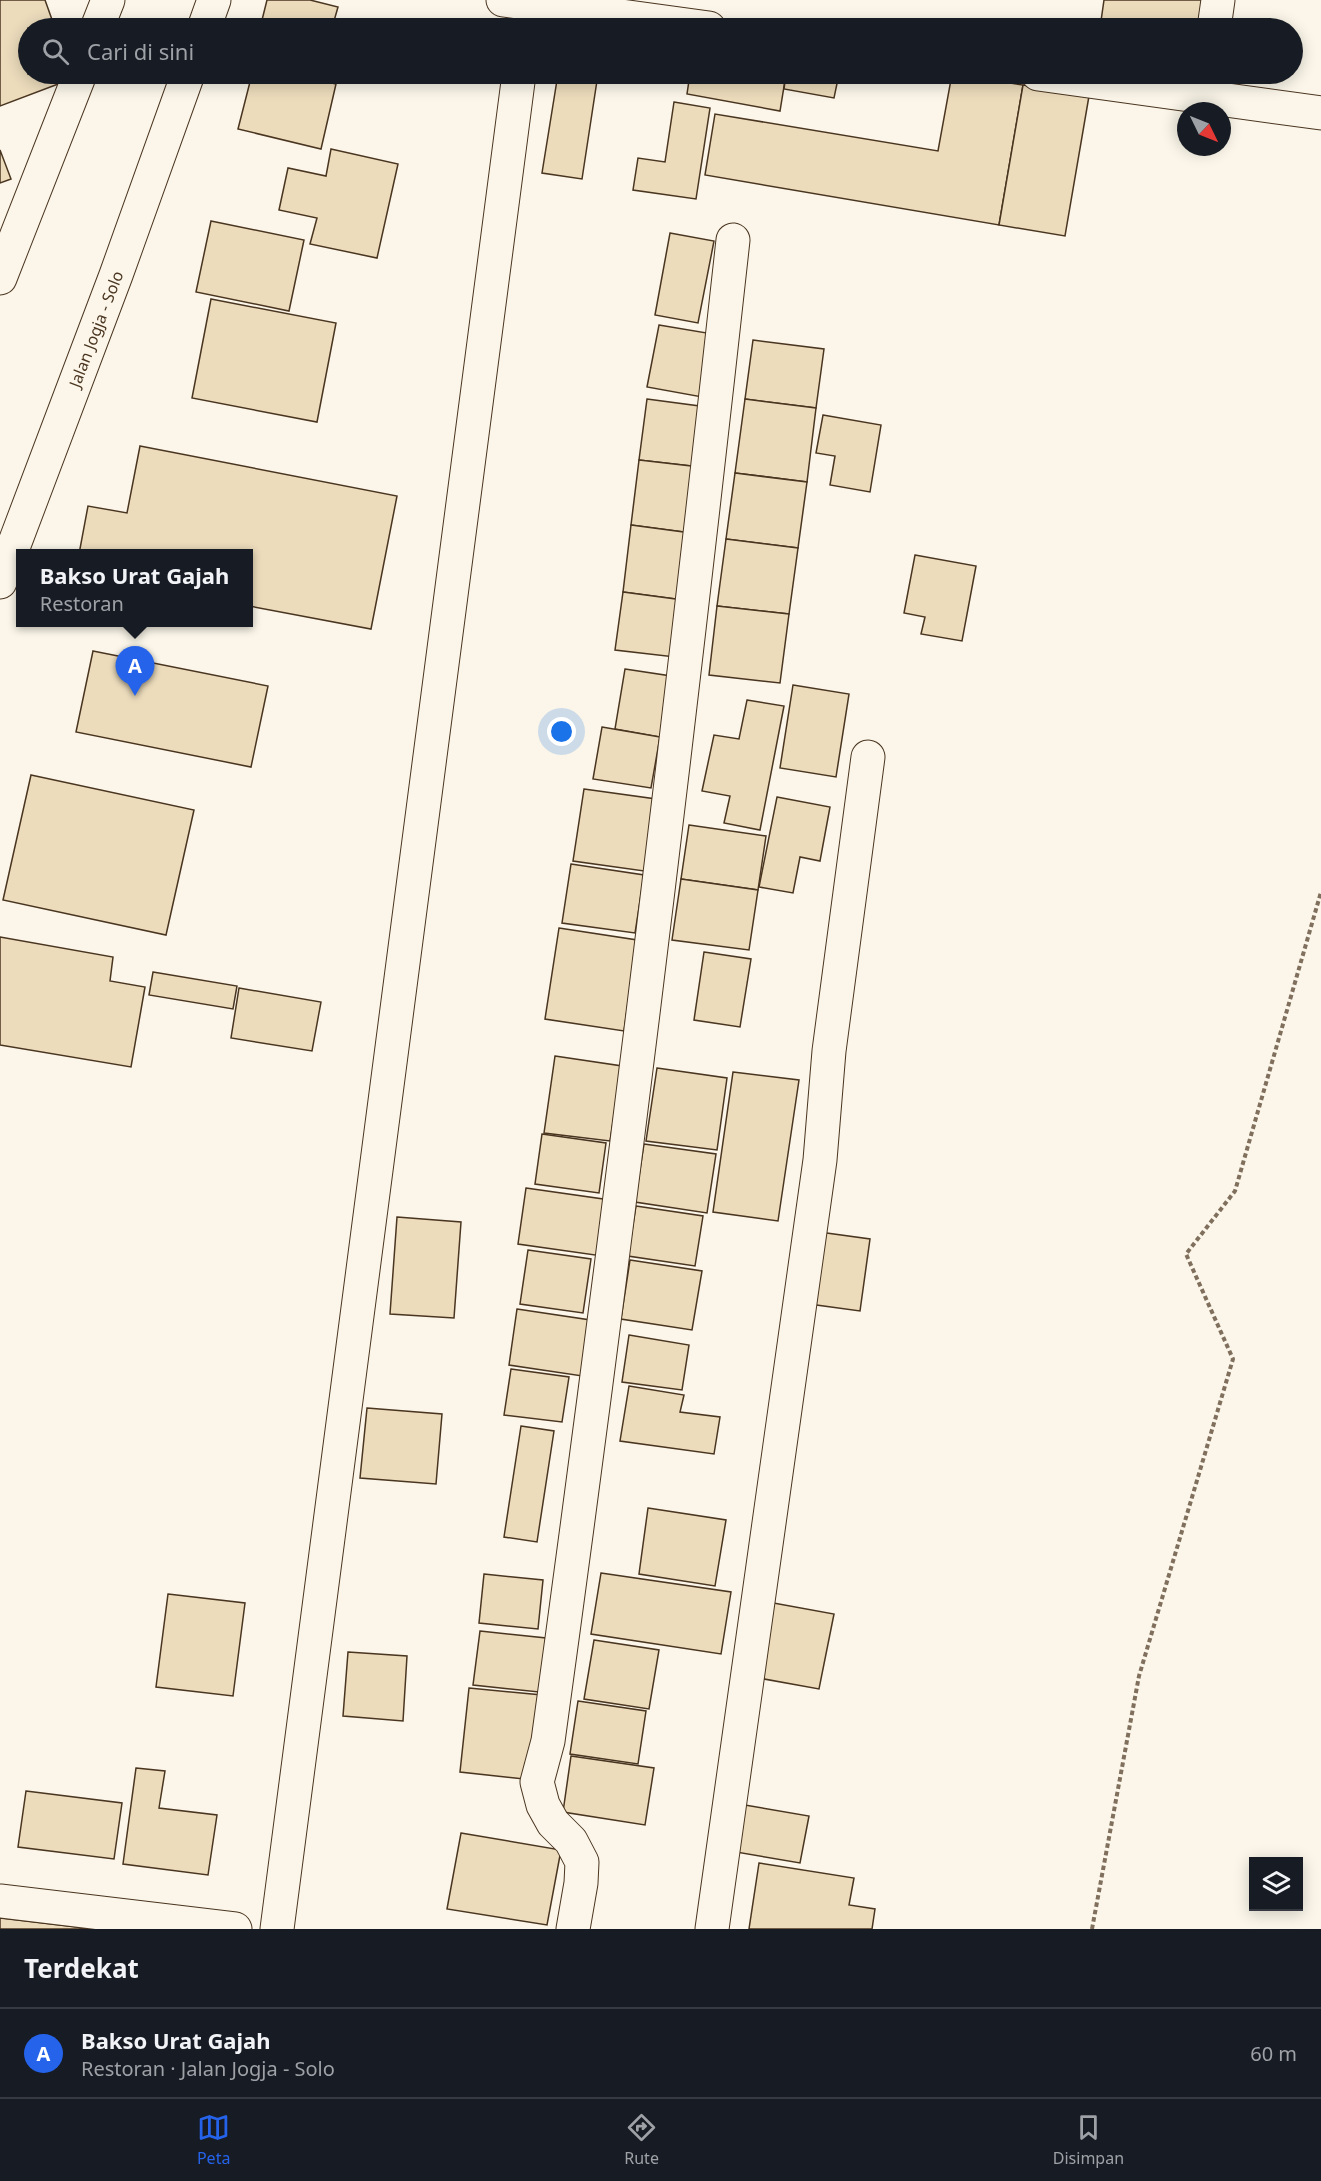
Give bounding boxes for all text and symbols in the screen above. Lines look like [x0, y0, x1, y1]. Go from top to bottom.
search box [18, 18, 1303, 84]
icon: search [39, 35, 72, 68]
text: Cari di sini [87, 36, 194, 66]
north arrow [1177, 102, 1231, 156]
street label: Jalan Jogja - Solo [63, 268, 128, 392]
popup [16, 549, 253, 627]
text: Bakso Urat Gajah [40, 560, 229, 590]
text: Restoran [40, 590, 124, 617]
pin: A [116, 646, 154, 696]
your location [547, 717, 576, 746]
map controls [1249, 1857, 1303, 1911]
button: layers [1249, 1857, 1303, 1911]
text: Terdekat [24, 1950, 139, 1986]
text: Bakso Urat Gajah [81, 2025, 271, 2055]
text: A [37, 2040, 50, 2067]
text: 60 m [1250, 2040, 1297, 2067]
text: Restoran · Jalan Jogja - Solo [81, 2055, 335, 2082]
tab: Peta [197, 2111, 230, 2169]
tab: Rute [624, 2111, 659, 2169]
tab: Disimpan [1053, 2111, 1124, 2169]

